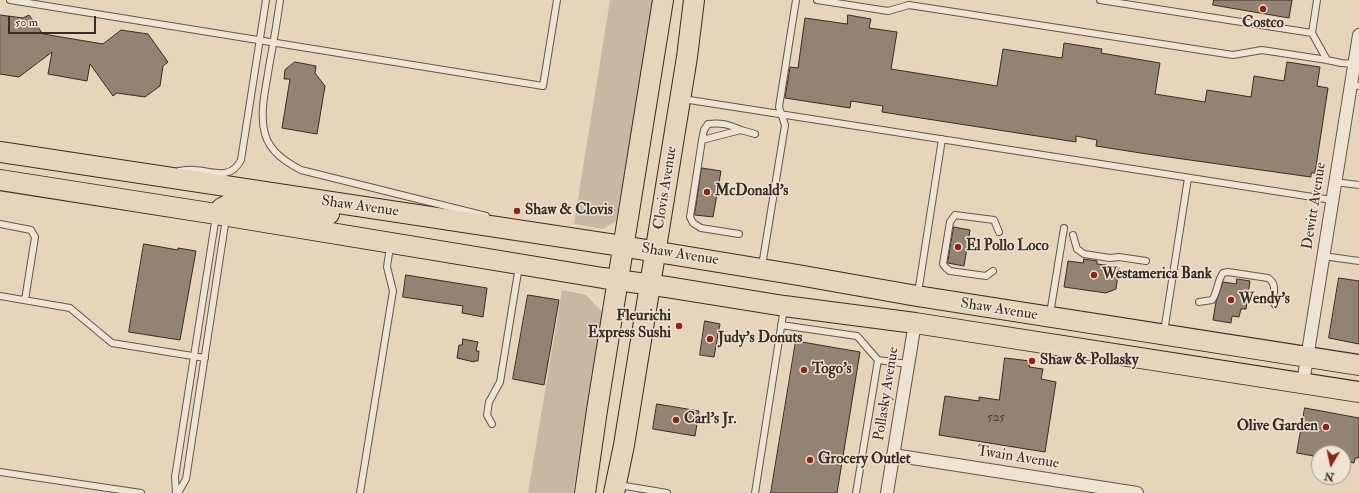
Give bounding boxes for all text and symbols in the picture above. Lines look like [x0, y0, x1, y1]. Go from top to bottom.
marker: Costco [1258, 4, 1268, 14]
scale bar [10, 8, 98, 34]
text: 50 m [15, 15, 38, 30]
place label: Costco [1242, 15, 1284, 33]
street label: Clovis Avenue [651, 145, 681, 231]
street label: Dewitt Avenue [1299, 161, 1331, 251]
place label: McDonald's [715, 183, 788, 201]
marker: McDonald's [702, 187, 712, 197]
street label: Shaw Avenue [320, 193, 400, 221]
place label: Shaw & Clovis [525, 202, 613, 220]
marker: Shaw & Clovis [512, 206, 522, 216]
place label: El Pollo Loco [966, 238, 1049, 256]
street label: Shaw Avenue [640, 240, 720, 270]
marker: El Pollo Loco [953, 242, 963, 252]
place label: Westamerica Bank [1102, 266, 1212, 284]
marker: Westamerica Bank [1089, 270, 1099, 280]
place label: Wendy's [1239, 291, 1290, 309]
street label: Shaw Avenue [959, 295, 1039, 325]
marker: Wendy's [1226, 295, 1236, 305]
place label: Fleurichi Express Sushi [588, 308, 671, 343]
marker: Fleurichi Express Sushi [674, 321, 684, 331]
place label: Judy's Donuts [718, 330, 803, 348]
marker: Judy's Donuts [705, 334, 715, 344]
street label: Pollasky Avenue [871, 346, 903, 442]
place label: Shaw & Pollasky [1040, 352, 1139, 370]
marker: Shaw & Pollasky [1027, 356, 1037, 366]
place label: Togo's [812, 361, 852, 379]
marker: Togo's [799, 365, 809, 375]
house number: 525 [987, 410, 1005, 426]
place label: Carl's Jr. [684, 411, 736, 429]
marker: Carl's Jr. [671, 415, 681, 425]
place label: Olive Garden [1237, 418, 1318, 436]
marker: Olive Garden [1321, 422, 1331, 432]
street label: Twain Avenue [976, 443, 1060, 473]
north arrow [1311, 445, 1351, 485]
place label: Grocery Outlet [818, 451, 911, 469]
marker: Grocery Outlet [805, 455, 815, 465]
text: N [1323, 469, 1335, 484]

